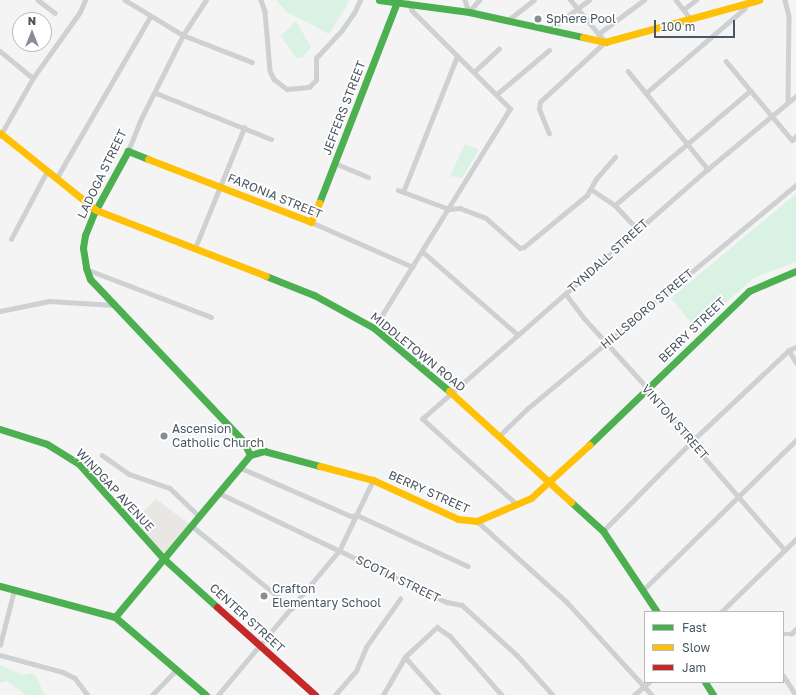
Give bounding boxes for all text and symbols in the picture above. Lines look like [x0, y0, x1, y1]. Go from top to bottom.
north arrow [12, 12, 52, 52]
place label: Sphere Pool [546, 12, 616, 26]
scale bar [656, 12, 737, 38]
text: N [28, 14, 36, 27]
marker: Sphere Pool [533, 14, 543, 24]
text: 100 m [661, 19, 695, 34]
street label: JEFFERS STREET [319, 59, 369, 157]
street label: LADOGA STREET [74, 127, 130, 221]
street label: FARONIA STREET [226, 170, 324, 222]
street label: TYNDALL STREET [565, 216, 651, 296]
street label: HILLSBORO STREET [598, 266, 696, 352]
street label: BERRY STREET [656, 294, 728, 366]
street label: MIDDLETOWN ROAD [368, 309, 468, 395]
street label: VINTON STREET [639, 382, 711, 462]
place label: Ascension Catholic Church [172, 422, 264, 450]
marker: Ascension Catholic Church [159, 431, 169, 441]
street label: WINDGAP AVENUE [73, 446, 157, 534]
street label: BERRY STREET [386, 468, 472, 516]
street label: SCOTIA STREET [353, 552, 443, 606]
street label: CENTER STREET [207, 581, 287, 655]
place label: Crafton Elementary School [272, 582, 381, 610]
marker: Crafton Elementary School [259, 591, 269, 601]
legend [644, 611, 784, 683]
text: Fast [682, 620, 707, 635]
text: Slow [682, 640, 710, 655]
text: Jam [682, 660, 706, 675]

